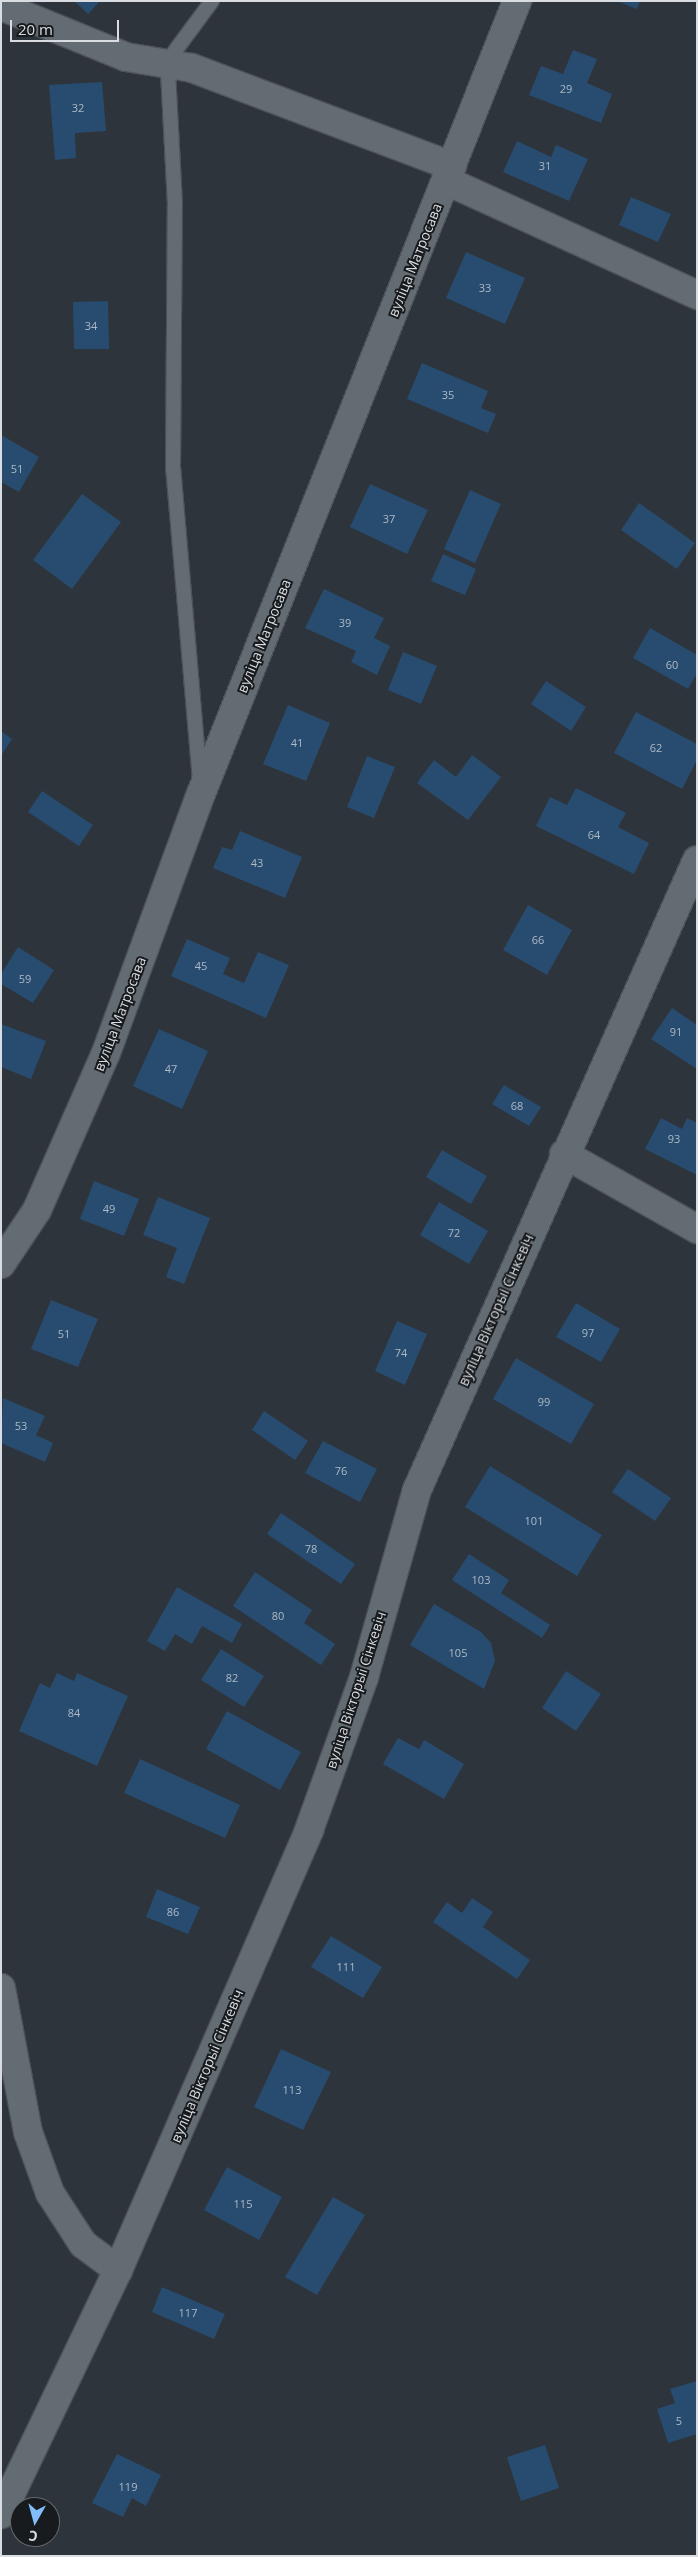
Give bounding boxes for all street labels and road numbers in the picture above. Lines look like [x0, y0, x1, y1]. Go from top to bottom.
street label: вуліца Матросава [385, 201, 445, 319]
street label: вуліца Матросава [234, 577, 294, 695]
street label: вуліца Матросава [90, 954, 150, 1074]
street label: вуліца Вікторыі Сінкевіч [455, 1231, 537, 1389]
street label: вуліца Вікторыі Сінкевіч [323, 1609, 389, 1771]
street label: вуліца Вікторыі Сінкевіч [167, 1987, 247, 2145]

